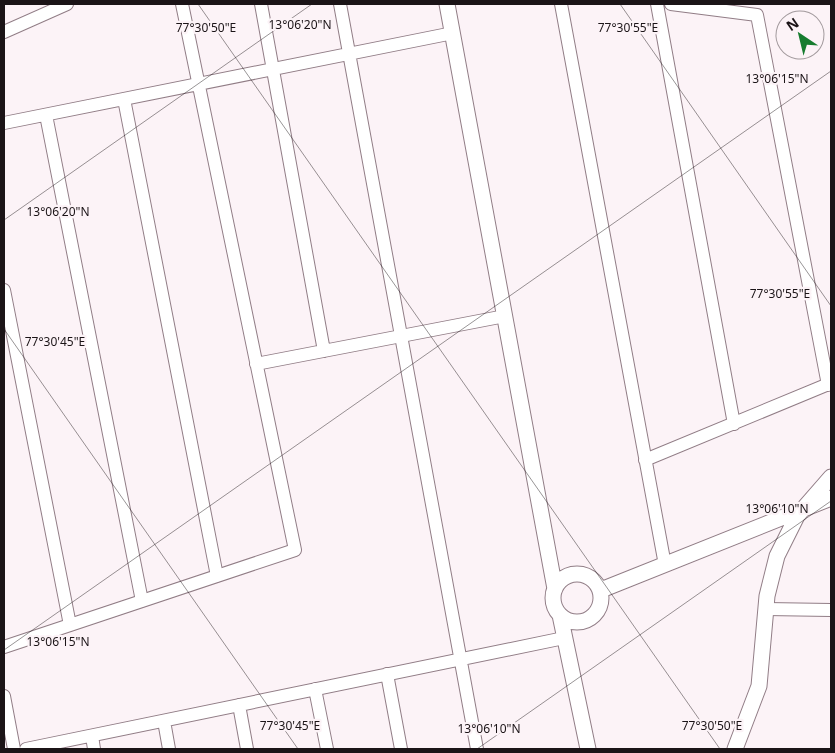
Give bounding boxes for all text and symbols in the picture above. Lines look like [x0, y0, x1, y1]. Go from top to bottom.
north arrow [775, 10, 825, 60]
text: N [782, 13, 802, 35]
text: 13°06'20"N [268, 16, 332, 33]
text: 77°30'50"E [176, 19, 236, 36]
text: 77°30'55"E [598, 19, 658, 36]
text: 13°06'15"N [745, 70, 809, 87]
text: 13°06'20"N [26, 203, 90, 220]
text: 77°30'55"E [750, 285, 810, 302]
text: 77°30'45"E [25, 333, 85, 350]
text: 13°06'10"N [745, 500, 809, 517]
text: 13°06'15"N [26, 633, 90, 650]
text: 77°30'45"E [260, 717, 320, 734]
text: 77°30'50"E [682, 717, 742, 734]
text: 13°06'10"N [457, 720, 521, 737]

